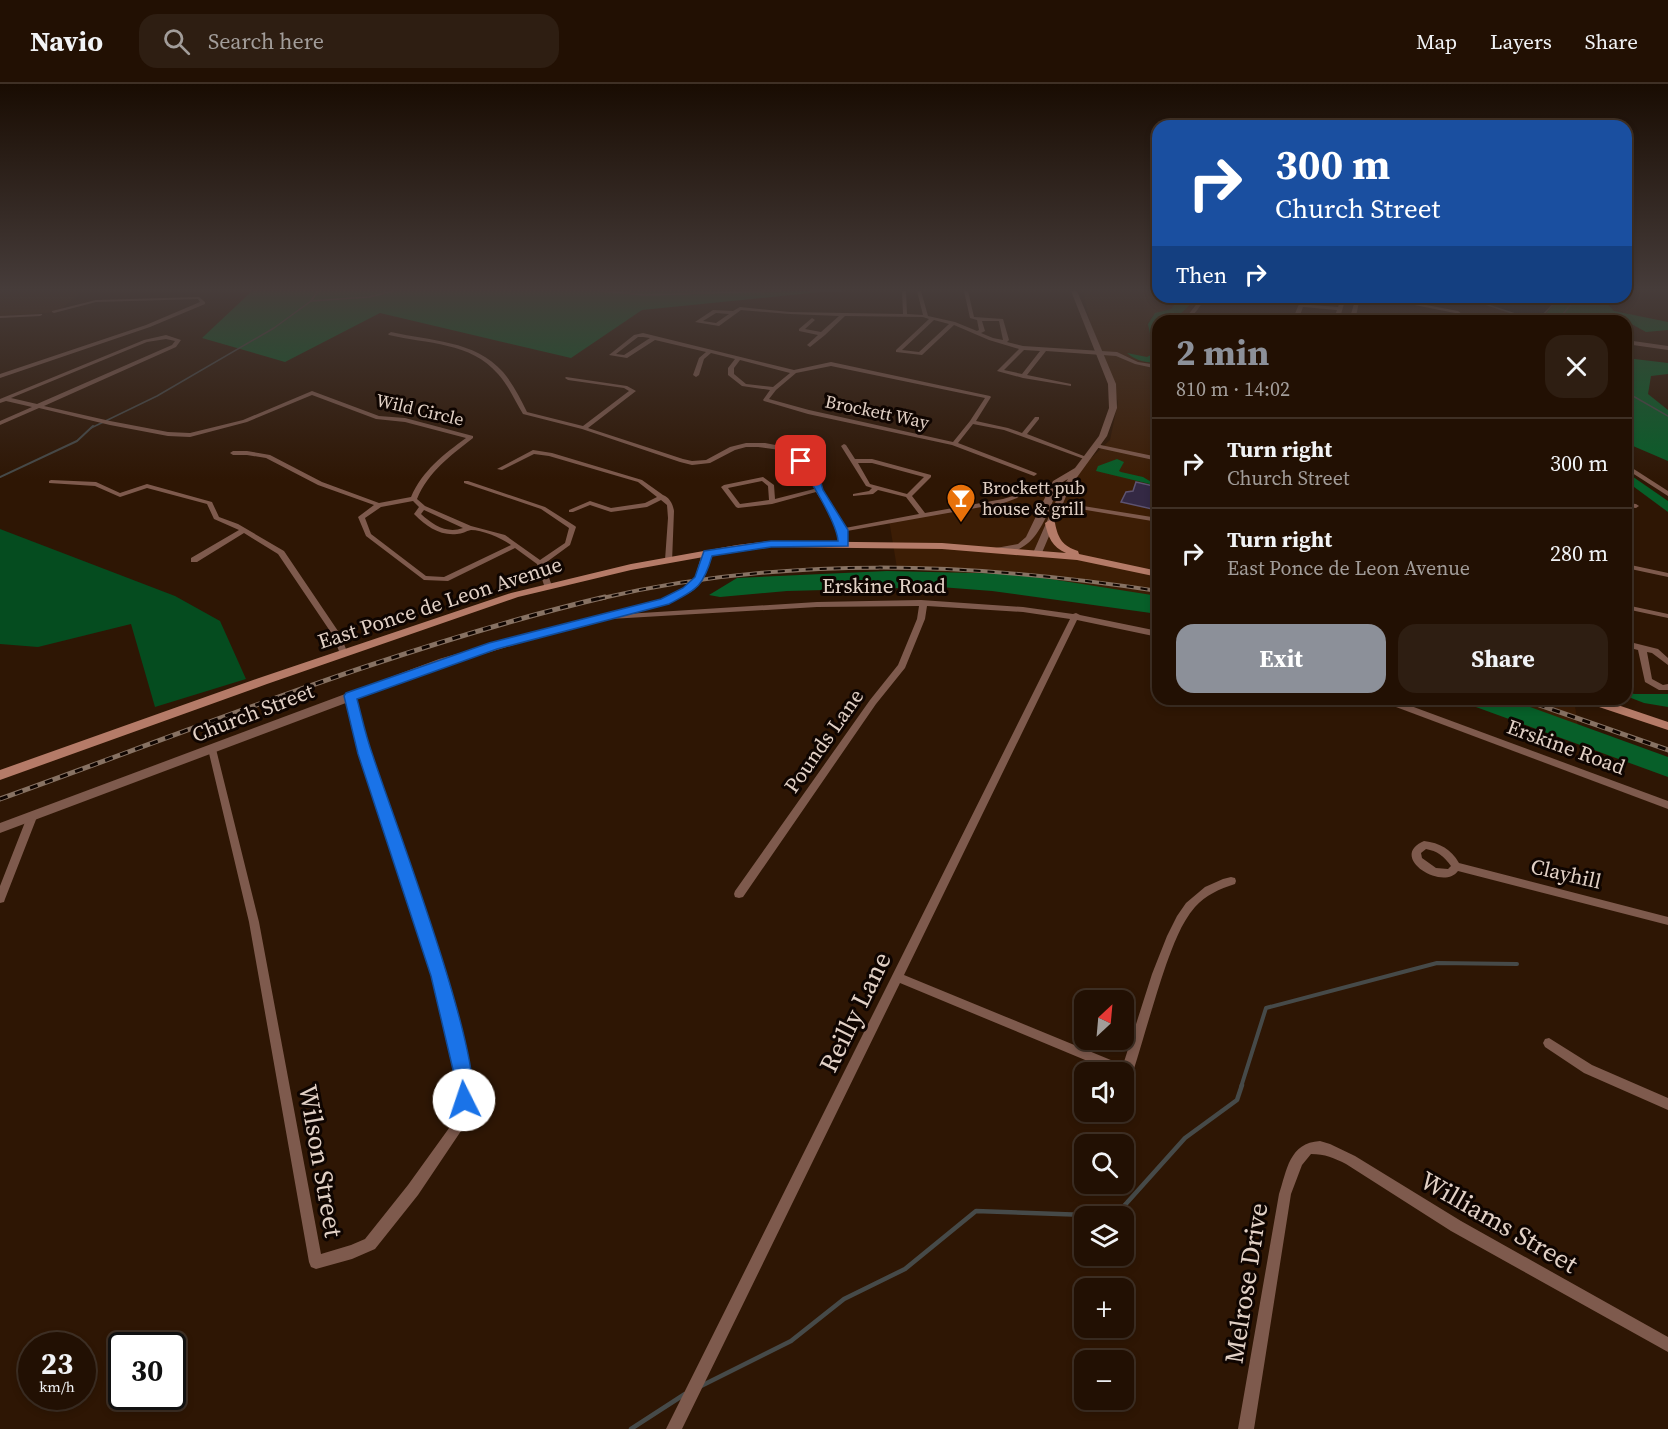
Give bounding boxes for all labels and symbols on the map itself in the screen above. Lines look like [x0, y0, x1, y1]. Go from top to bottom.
street label: Wild Circle [374, 387, 466, 432]
street label: Brockett Way [823, 388, 932, 435]
pin [775, 435, 826, 486]
place label: Brockett pub house & grill [982, 475, 1085, 521]
bar icon: Brockett pub house & grill [945, 482, 977, 524]
street label: East Ponce de Leon Avenue [314, 549, 566, 656]
street label: Erskine Road [822, 571, 946, 600]
street label: Church Street [188, 676, 318, 749]
street label: Pounds Lane [777, 683, 870, 798]
street label: Erskine Road [1503, 712, 1629, 781]
street label: Clayhill [1528, 851, 1604, 896]
street label: Reilly Lane [810, 946, 900, 1078]
north arrow [1074, 990, 1134, 1050]
position arrow [432, 1068, 496, 1132]
street label: Wilson Street [290, 1082, 352, 1241]
street label: Williams Street [1414, 1162, 1585, 1282]
street label: Melrose Drive [1216, 1200, 1276, 1366]
speed limit sign: 30 [108, 1332, 186, 1410]

